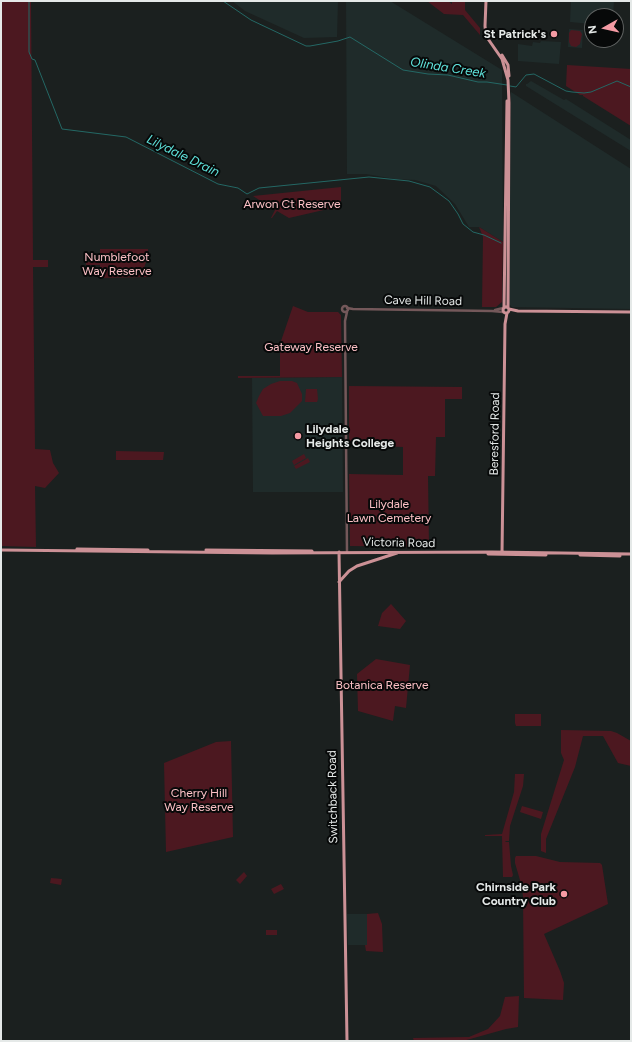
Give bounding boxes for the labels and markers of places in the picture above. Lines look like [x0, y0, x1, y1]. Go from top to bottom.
place label: St Patrick's [483, 27, 546, 41]
marker: St Patrick's [549, 29, 559, 39]
place label: Lilydale Heights College [306, 422, 394, 450]
marker: Lilydale Heights College [293, 431, 303, 441]
place label: Chirnside Park Country Club [476, 880, 556, 908]
marker: Chirnside Park Country Club [559, 889, 569, 899]

